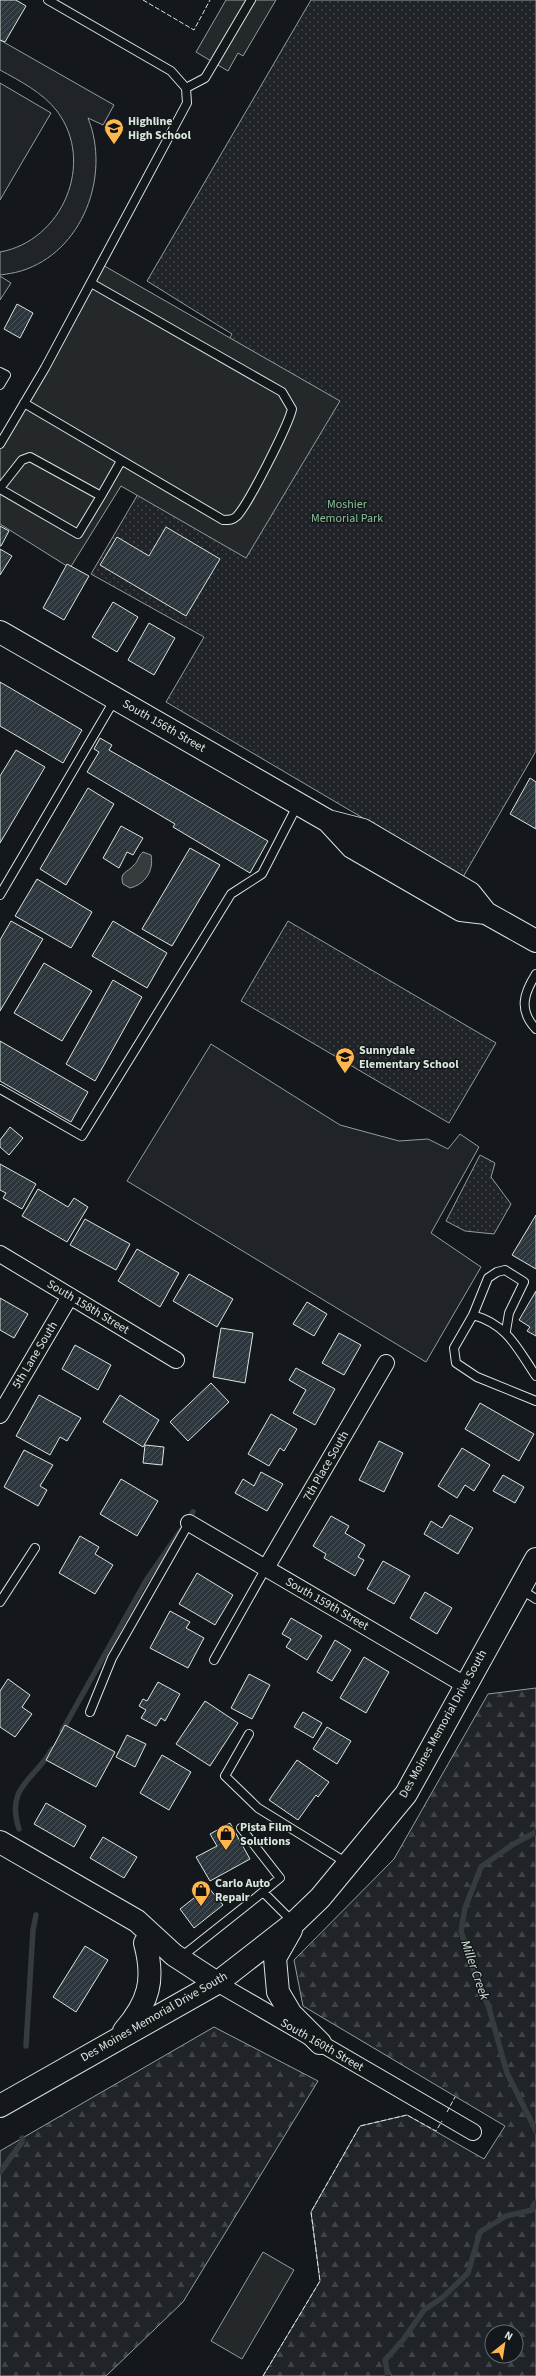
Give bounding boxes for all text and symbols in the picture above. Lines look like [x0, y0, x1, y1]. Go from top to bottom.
place label: Highline High School [128, 113, 192, 144]
school or university icon: Highline High School [103, 117, 125, 145]
park label: Moshier Memorial Park [311, 496, 383, 527]
street label: South 156th Street [119, 695, 209, 757]
place label: Sunnydale Elementary School [359, 1042, 459, 1073]
school or university icon: Sunnydale Elementary School [334, 1046, 356, 1074]
street label: South 158th Street [44, 1276, 132, 1338]
street label: 5th Lane South [8, 1318, 62, 1392]
street label: 7th Place South [299, 1428, 353, 1504]
street label: South 159th Street [282, 1573, 372, 1635]
street label: Des Moines Memorial Drive South [395, 1647, 491, 1801]
place label: Pista Film Solutions [240, 1819, 292, 1850]
shop icon: Pista Film Solutions [215, 1823, 237, 1851]
place label: Carlo Auto Repair [215, 1875, 271, 1906]
shop icon: Carlo Auto Repair [190, 1879, 212, 1907]
water label: Miller Creek [456, 1938, 494, 2003]
street label: Des Moines Memorial Drive South [77, 1968, 231, 2066]
street label: South 160th Street [277, 2014, 367, 2076]
north arrow [484, 2324, 524, 2364]
text: N [502, 2327, 516, 2344]

